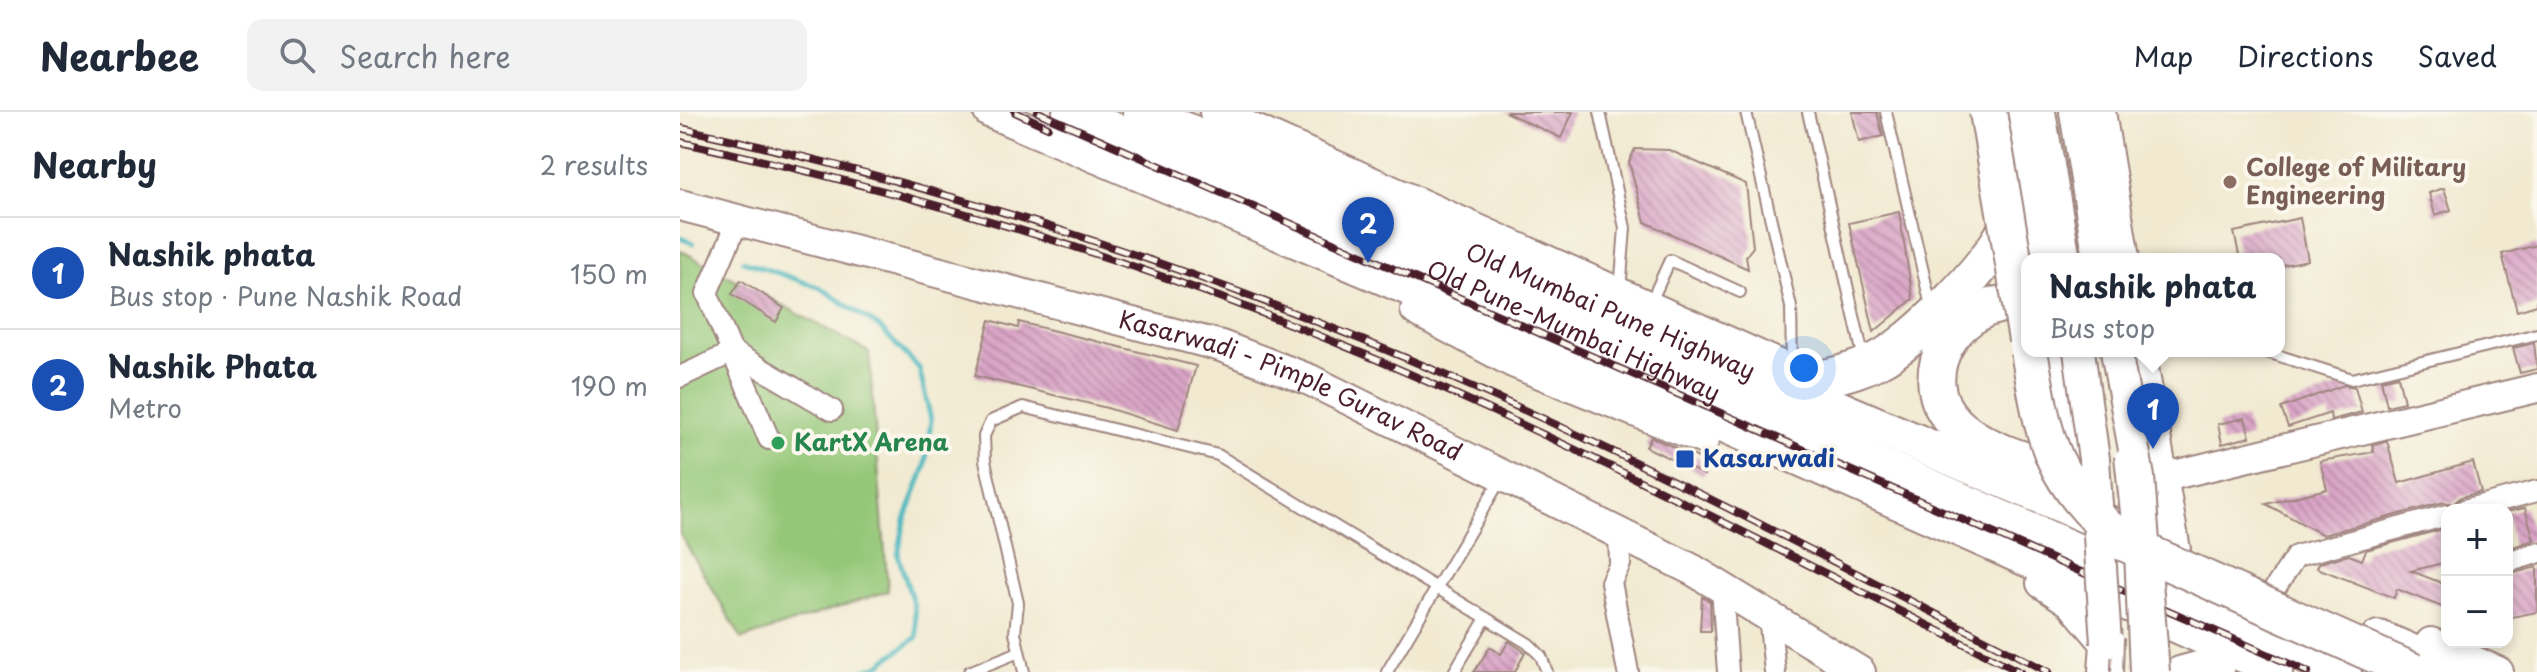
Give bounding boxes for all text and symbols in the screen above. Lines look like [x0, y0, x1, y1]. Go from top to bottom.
search box [247, 19, 807, 91]
text: Nearbee [40, 27, 199, 84]
icon: search [275, 33, 319, 77]
text: Search here [339, 33, 511, 78]
text: Map [2134, 34, 2193, 77]
text: Directions [2237, 34, 2374, 77]
text: Saved [2418, 34, 2497, 77]
text: Nearby [32, 138, 157, 190]
text: 2 results [540, 145, 648, 184]
place label: College of Military Engineering [2246, 148, 2466, 212]
marker: College of Military Engineering [2221, 173, 2239, 191]
pin: 2 [1342, 197, 1394, 263]
text: Nashik phata [108, 231, 315, 276]
street label: Old Mumbai Pune Highway [1461, 232, 1761, 388]
street label: Old Pune–Mumbai Highway [1422, 250, 1726, 410]
popup [2021, 253, 2285, 357]
text: 1 [52, 254, 64, 293]
text: 150 m [570, 254, 648, 293]
text: Nashik phata [2049, 263, 2257, 308]
text: Bus stop · Pune Nashik Road [108, 276, 462, 315]
street label: Kasarwadi - Pimple Gurav Road [1115, 300, 1469, 469]
text: Bus stop [2049, 308, 2155, 347]
text: Nashik Phata [108, 343, 317, 388]
your location [1784, 348, 1824, 388]
text: 2 [49, 366, 67, 405]
text: 190 m [571, 366, 648, 405]
pin: 1 [2127, 383, 2179, 449]
text: Metro [108, 388, 182, 427]
place label: KartX Arena [794, 423, 950, 459]
marker: KartX Arena [769, 434, 787, 452]
place label: Kasarwadi [1703, 439, 1835, 475]
marker: Kasarwadi [1674, 448, 1696, 470]
map controls [2441, 504, 2513, 648]
button: + [2441, 504, 2513, 576]
button: − [2441, 576, 2513, 648]

